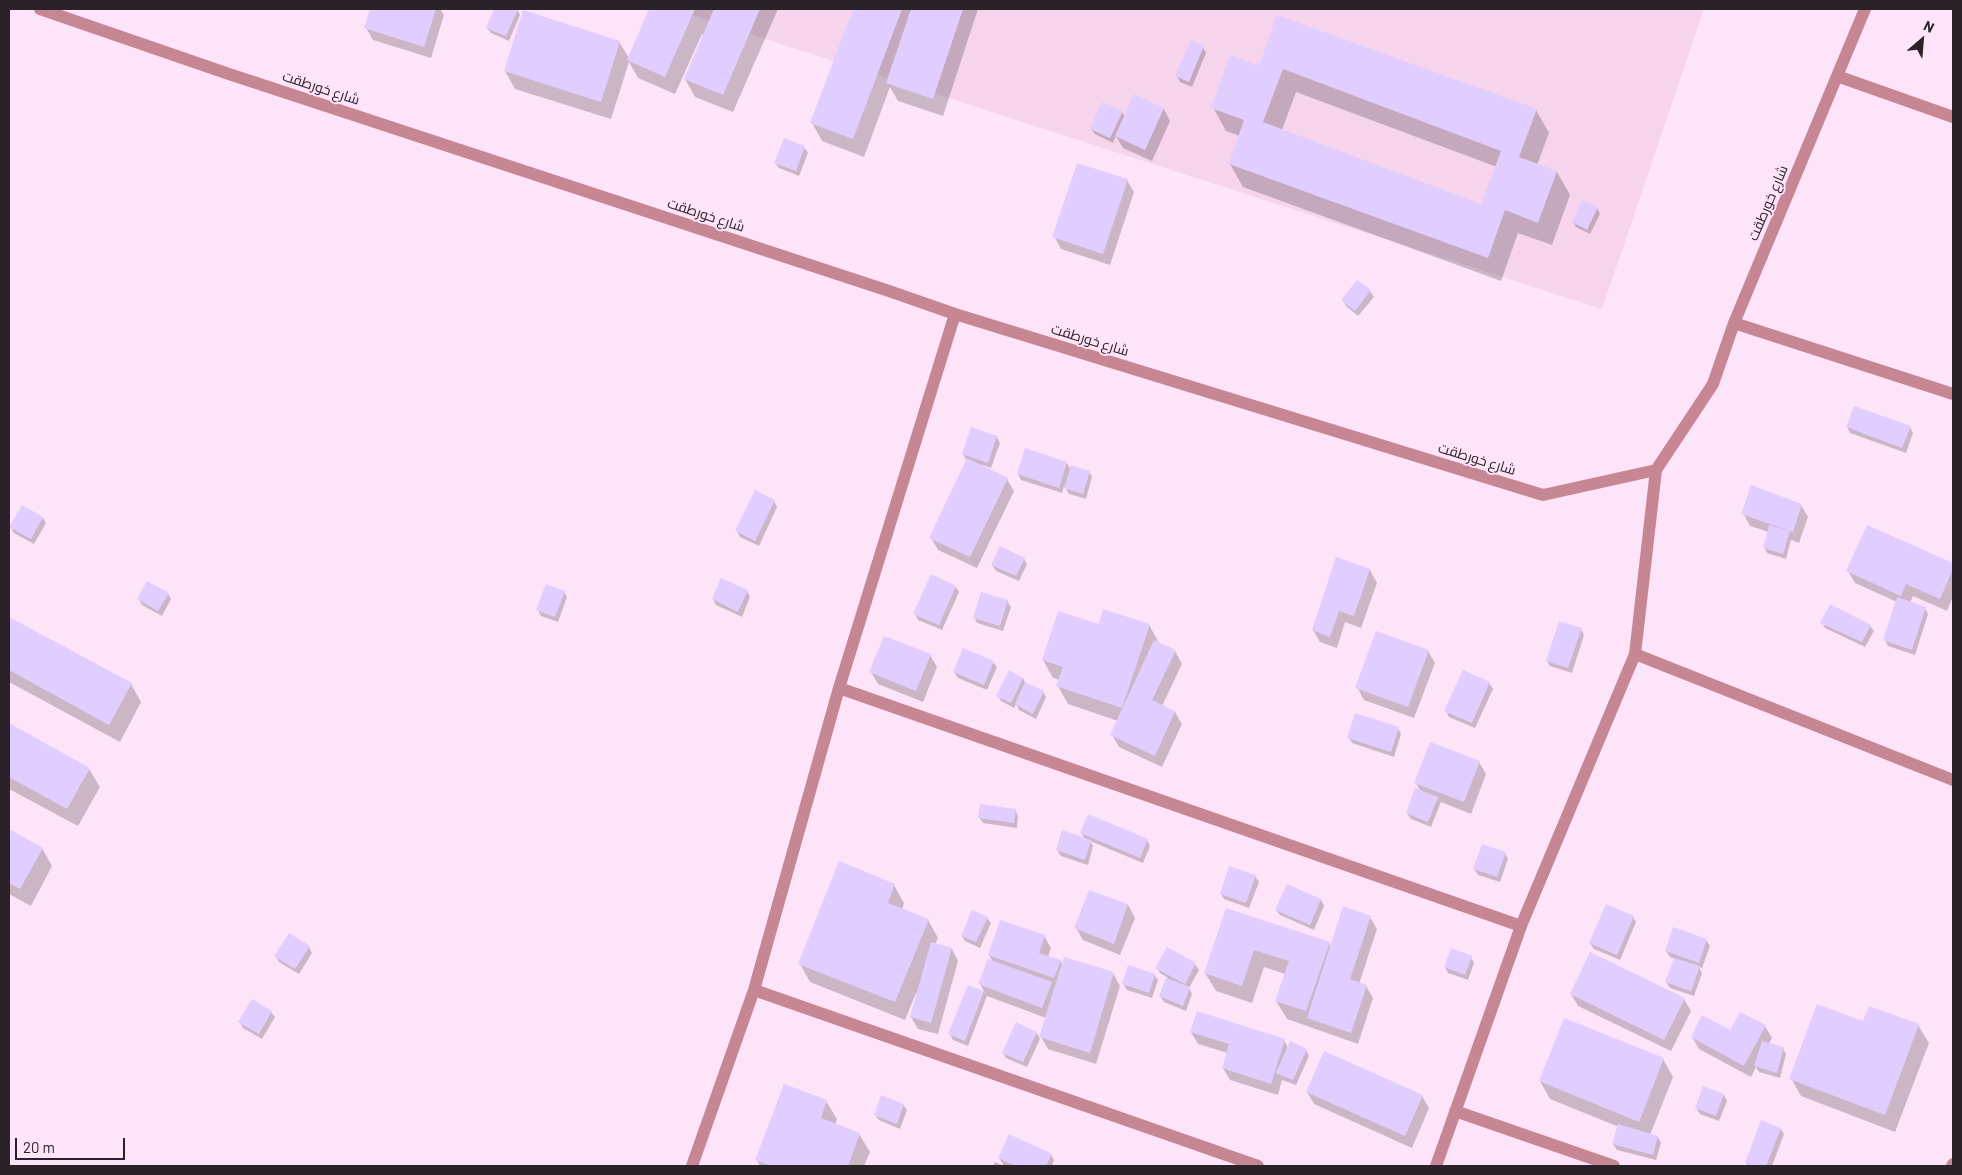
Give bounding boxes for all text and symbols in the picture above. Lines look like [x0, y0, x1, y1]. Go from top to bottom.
north arrow [1897, 15, 1947, 65]
text: N [1921, 17, 1937, 36]
street label: شارع خورطقت [280, 68, 362, 108]
street label: شارع خورطقت [1745, 163, 1791, 243]
street label: شارع خورطقت [665, 195, 747, 235]
street label: شارع خورطقت [1049, 320, 1131, 360]
street label: شارع خورطقت [1436, 439, 1518, 479]
scale bar [18, 1128, 128, 1160]
text: 20 m [23, 1138, 55, 1156]

